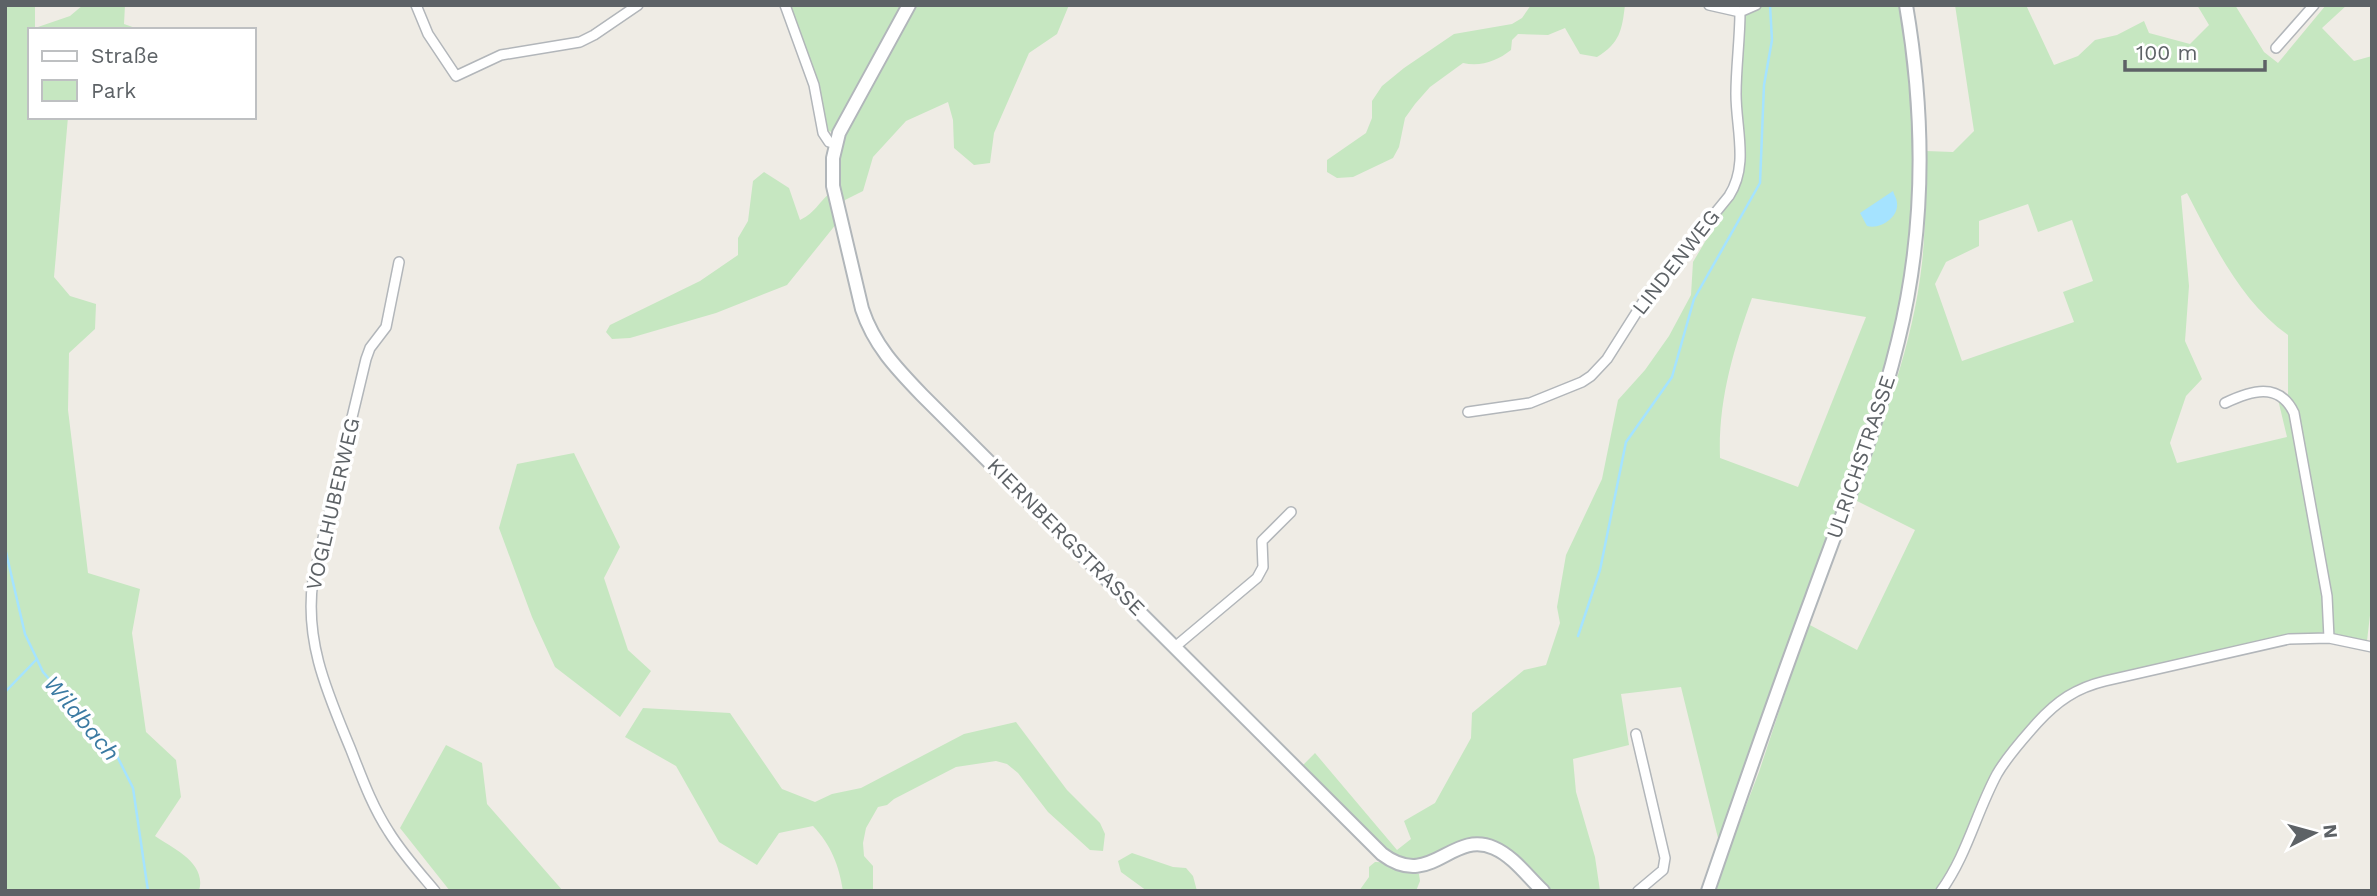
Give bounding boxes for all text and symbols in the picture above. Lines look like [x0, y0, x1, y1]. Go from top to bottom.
legend [28, 28, 256, 119]
scale bar [2125, 28, 2265, 72]
text: 100 m [2136, 40, 2198, 65]
text: Straße [91, 43, 159, 68]
text: Park [91, 78, 136, 103]
street label: LINDENWEG [1627, 204, 1724, 319]
street label: ULRICHSTRASSE [1821, 372, 1900, 542]
street label: VOGLHUBERWEG [300, 415, 365, 593]
street label: KIERNBERGSTRASSE [982, 453, 1150, 621]
water label: Wildbach [38, 670, 125, 766]
north arrow [2279, 798, 2349, 868]
text: N [2318, 823, 2343, 839]

